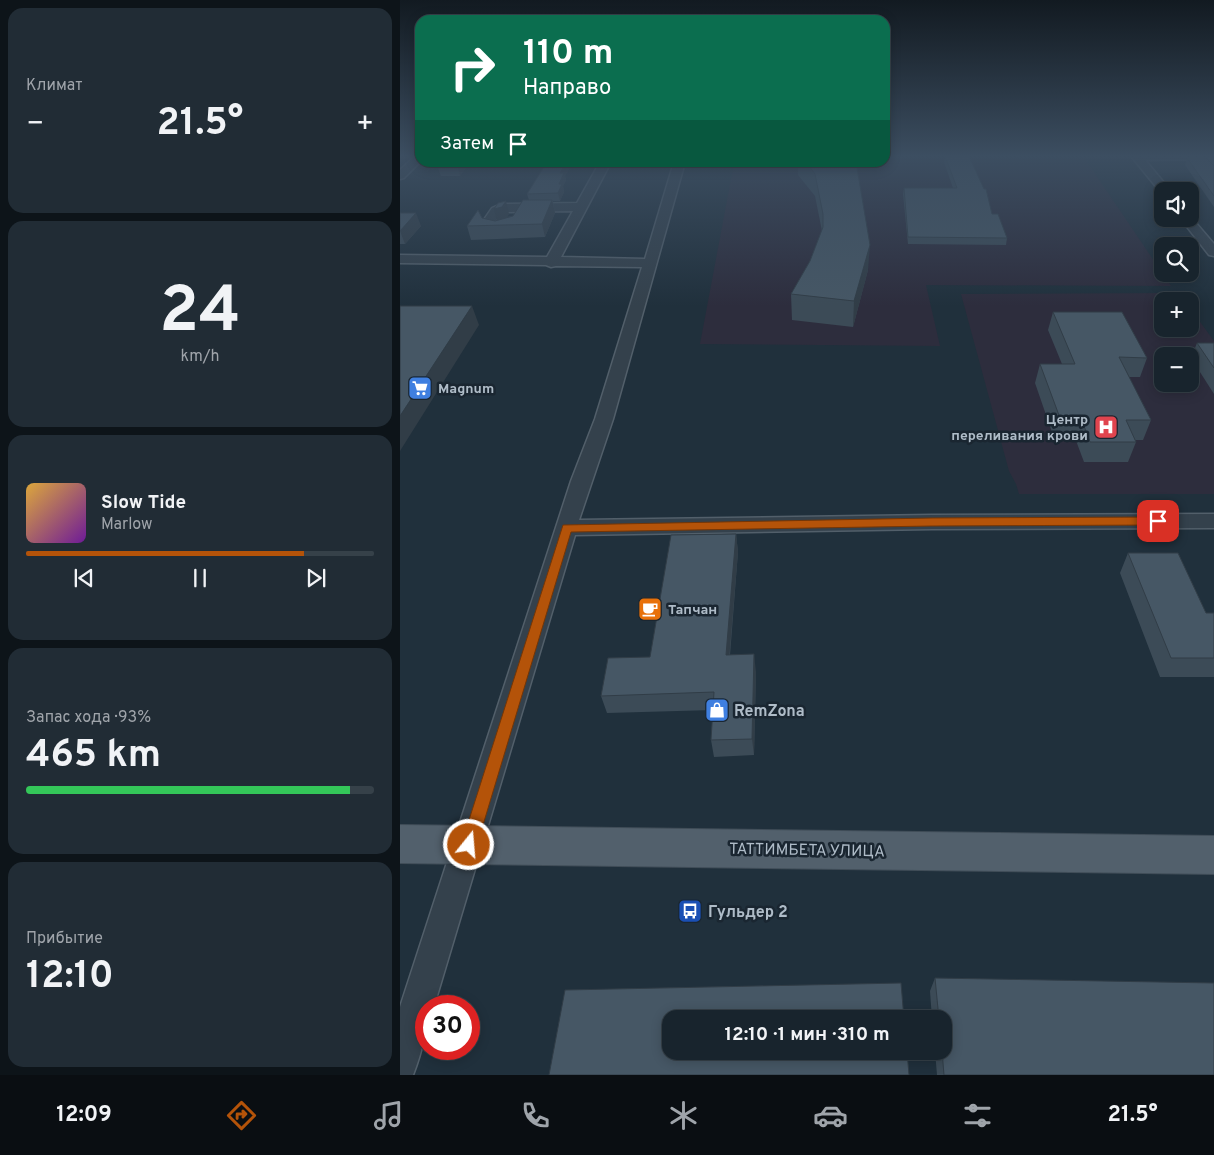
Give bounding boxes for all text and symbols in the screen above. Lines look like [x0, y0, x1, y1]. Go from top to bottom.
text: 110 m [523, 32, 613, 76]
icon: right [440, 35, 505, 100]
text: Направо [523, 75, 611, 102]
text: Климат [26, 76, 83, 96]
text: 21.5° [157, 100, 243, 149]
text: − [26, 107, 44, 143]
text: + [356, 107, 374, 143]
icon: arrive [504, 130, 532, 158]
text: Затем [440, 132, 494, 156]
map controls [1154, 182, 1199, 392]
button: sound [1154, 182, 1199, 227]
button: search [1154, 237, 1199, 282]
text: 24 [159, 273, 241, 355]
button: + [1154, 292, 1199, 337]
text: km/h [181, 347, 219, 367]
button: − [1154, 347, 1199, 392]
supermarket icon: Magnum [407, 375, 433, 401]
place label: Magnum [438, 381, 494, 398]
place label: Центр переливания крови [951, 412, 1088, 445]
hospital icon: Центр переливания крови [1093, 414, 1119, 440]
text: Slow Tide [101, 491, 186, 515]
pin [1137, 500, 1179, 542]
icon: arrive [1144, 507, 1172, 535]
text: Marlow [101, 515, 153, 535]
icon: previous [70, 564, 98, 592]
icon: pause [186, 564, 214, 592]
icon: next [302, 564, 330, 592]
cafe icon: Тапчан [637, 596, 663, 622]
place label: Тапчан [668, 602, 717, 619]
shop icon: RemZona [704, 697, 730, 723]
place label: RemZona [734, 702, 805, 722]
text: Запас хода · 93% [26, 708, 151, 728]
text: 465 km [26, 732, 161, 781]
position arrow [442, 818, 494, 870]
street label: ТАТТИМБЕТА УЛИЦА [729, 840, 885, 862]
bus stop icon: Гульдер 2 [677, 898, 703, 924]
place label: Гульдер 2 [708, 903, 788, 923]
text: Прибытие [26, 929, 103, 949]
text: 12:10 [26, 953, 114, 1002]
speed limit sign: 30 [415, 995, 480, 1060]
text: 12:10 · 1 мин · 310 m [724, 1023, 890, 1047]
icon: directions [224, 1098, 259, 1133]
icon: music [371, 1098, 406, 1133]
icon: phone [518, 1098, 553, 1133]
icon: climate [666, 1098, 701, 1133]
icon: car [813, 1098, 848, 1133]
icon: filters [960, 1098, 995, 1133]
text: 12:09 [56, 1102, 112, 1129]
text: 21.5° [1107, 1102, 1158, 1129]

